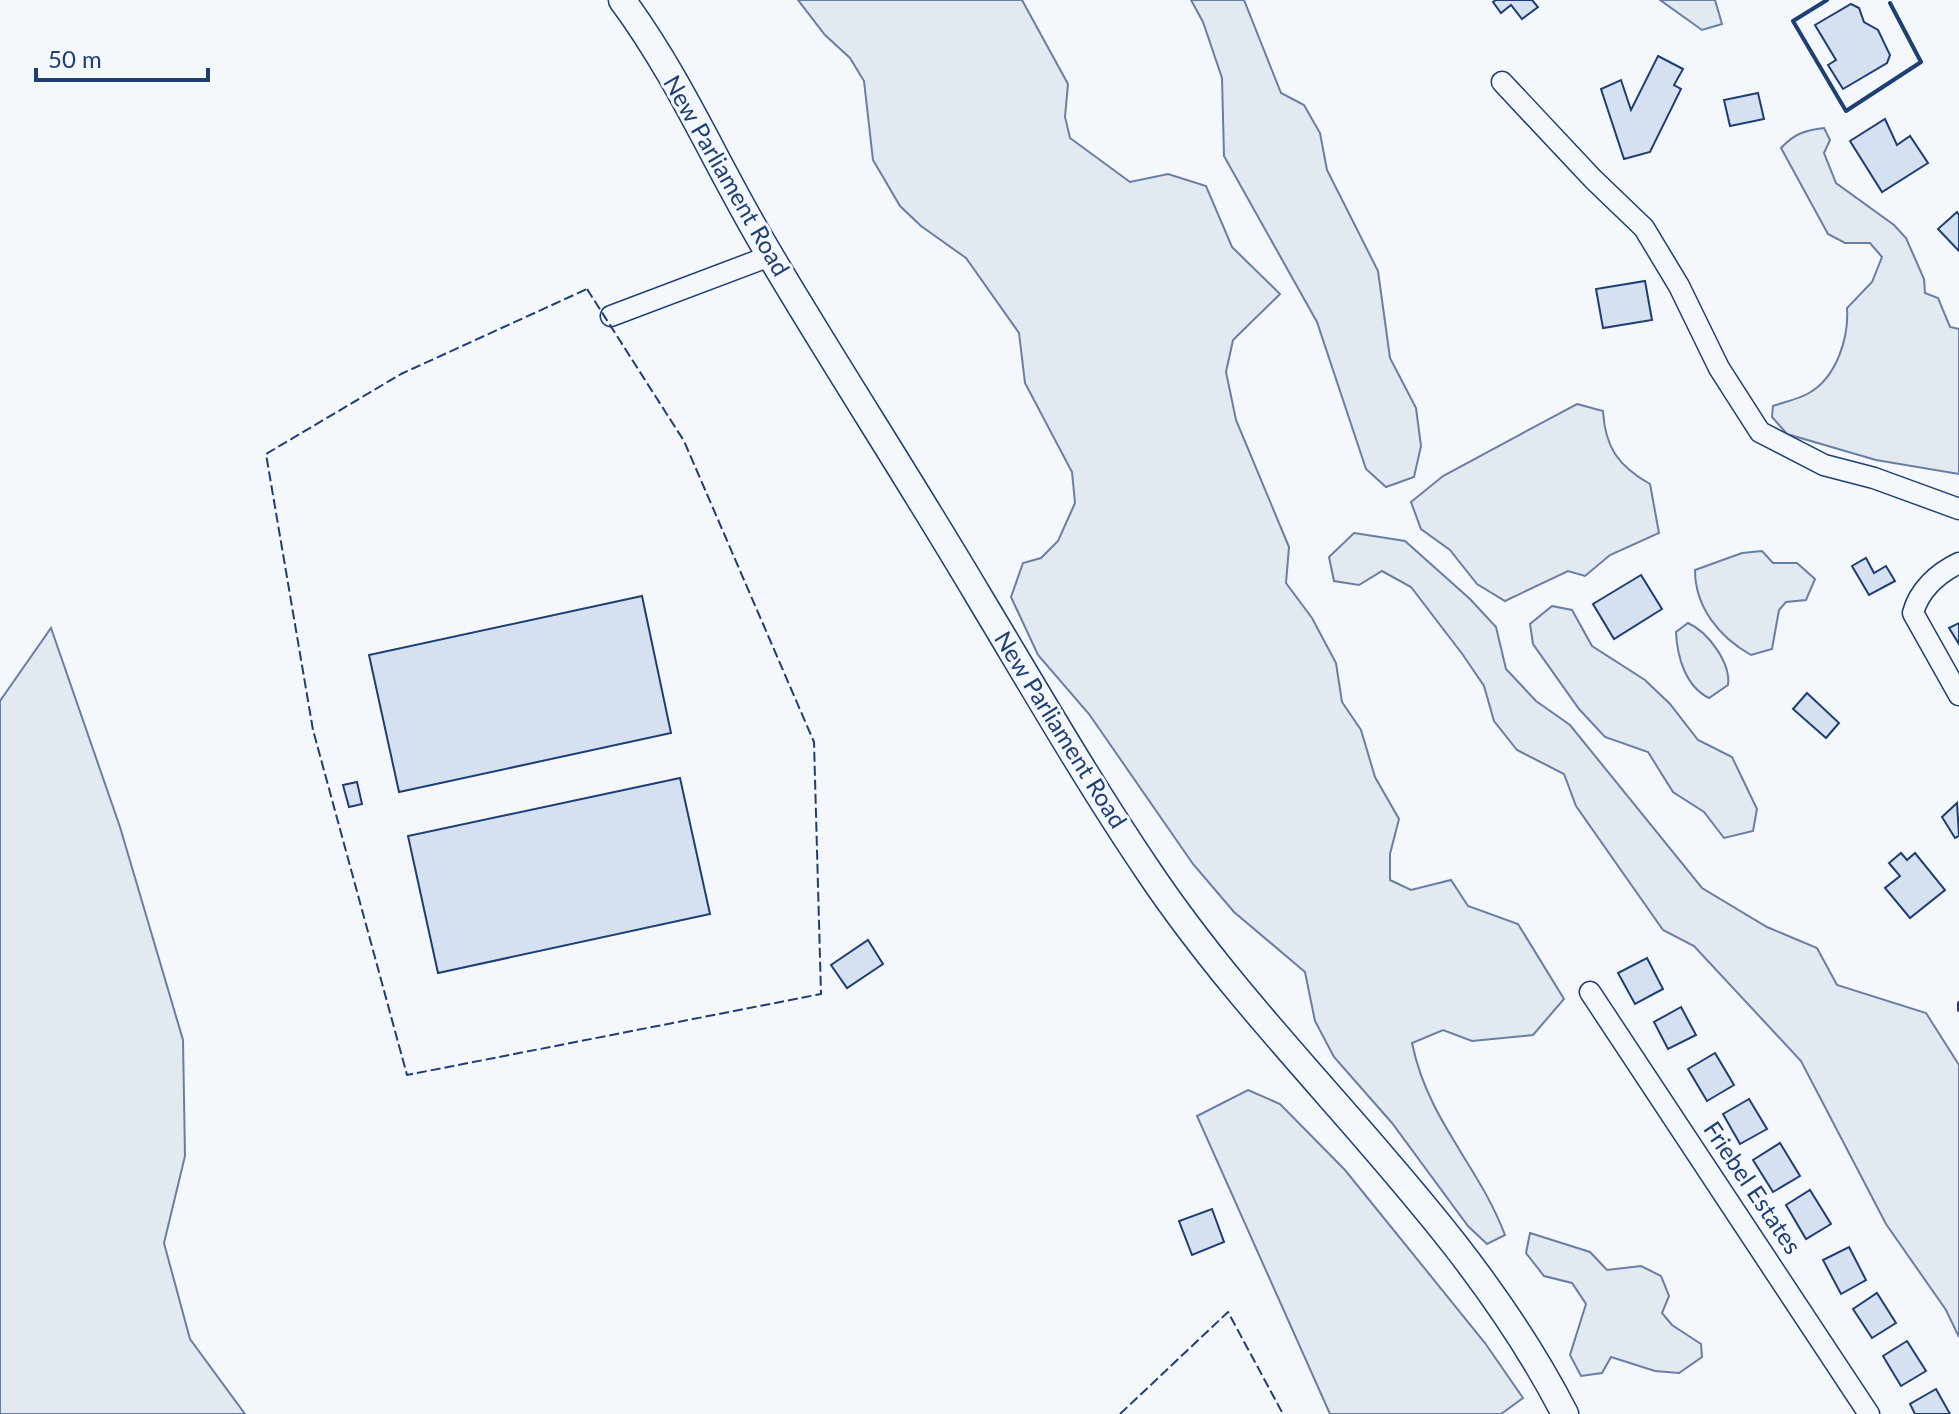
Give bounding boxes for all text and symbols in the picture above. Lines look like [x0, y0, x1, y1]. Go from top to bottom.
scale bar [36, 32, 208, 82]
text: 50 m [48, 44, 102, 73]
street label: New Parliament Road [658, 70, 797, 281]
street label: New Parliament Road [989, 625, 1134, 833]
street label: Friebel Estates [1698, 1115, 1808, 1259]

